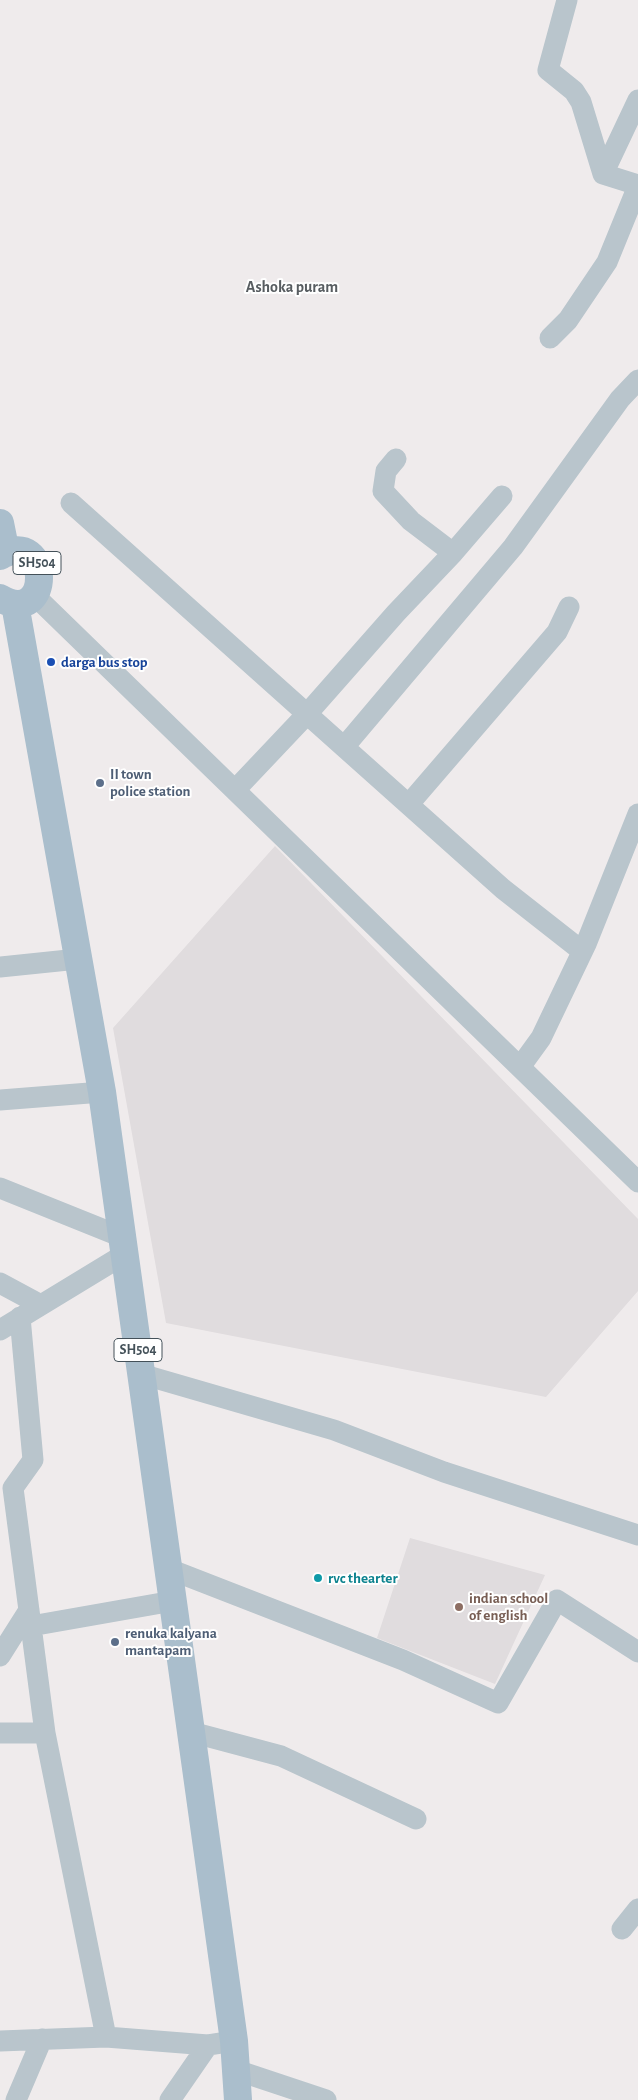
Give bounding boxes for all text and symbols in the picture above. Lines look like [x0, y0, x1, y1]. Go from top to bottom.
district label: Ashoka puram [246, 277, 338, 297]
road number: SH504 [13, 552, 61, 574]
place label: darga bus stop [61, 653, 148, 671]
marker: darga bus stop [45, 656, 57, 668]
place label: II town police station [110, 765, 190, 800]
marker: II town police station [94, 777, 106, 789]
road number: SH504 [114, 1338, 162, 1362]
place label: rvc thearter [328, 1569, 398, 1587]
marker: rvc thearter [312, 1572, 324, 1584]
place label: indian school of english [469, 1589, 548, 1624]
marker: indian school of english [453, 1601, 465, 1613]
place label: renuka kalyana mantapam [125, 1624, 217, 1659]
marker: renuka kalyana mantapam [109, 1636, 121, 1648]

